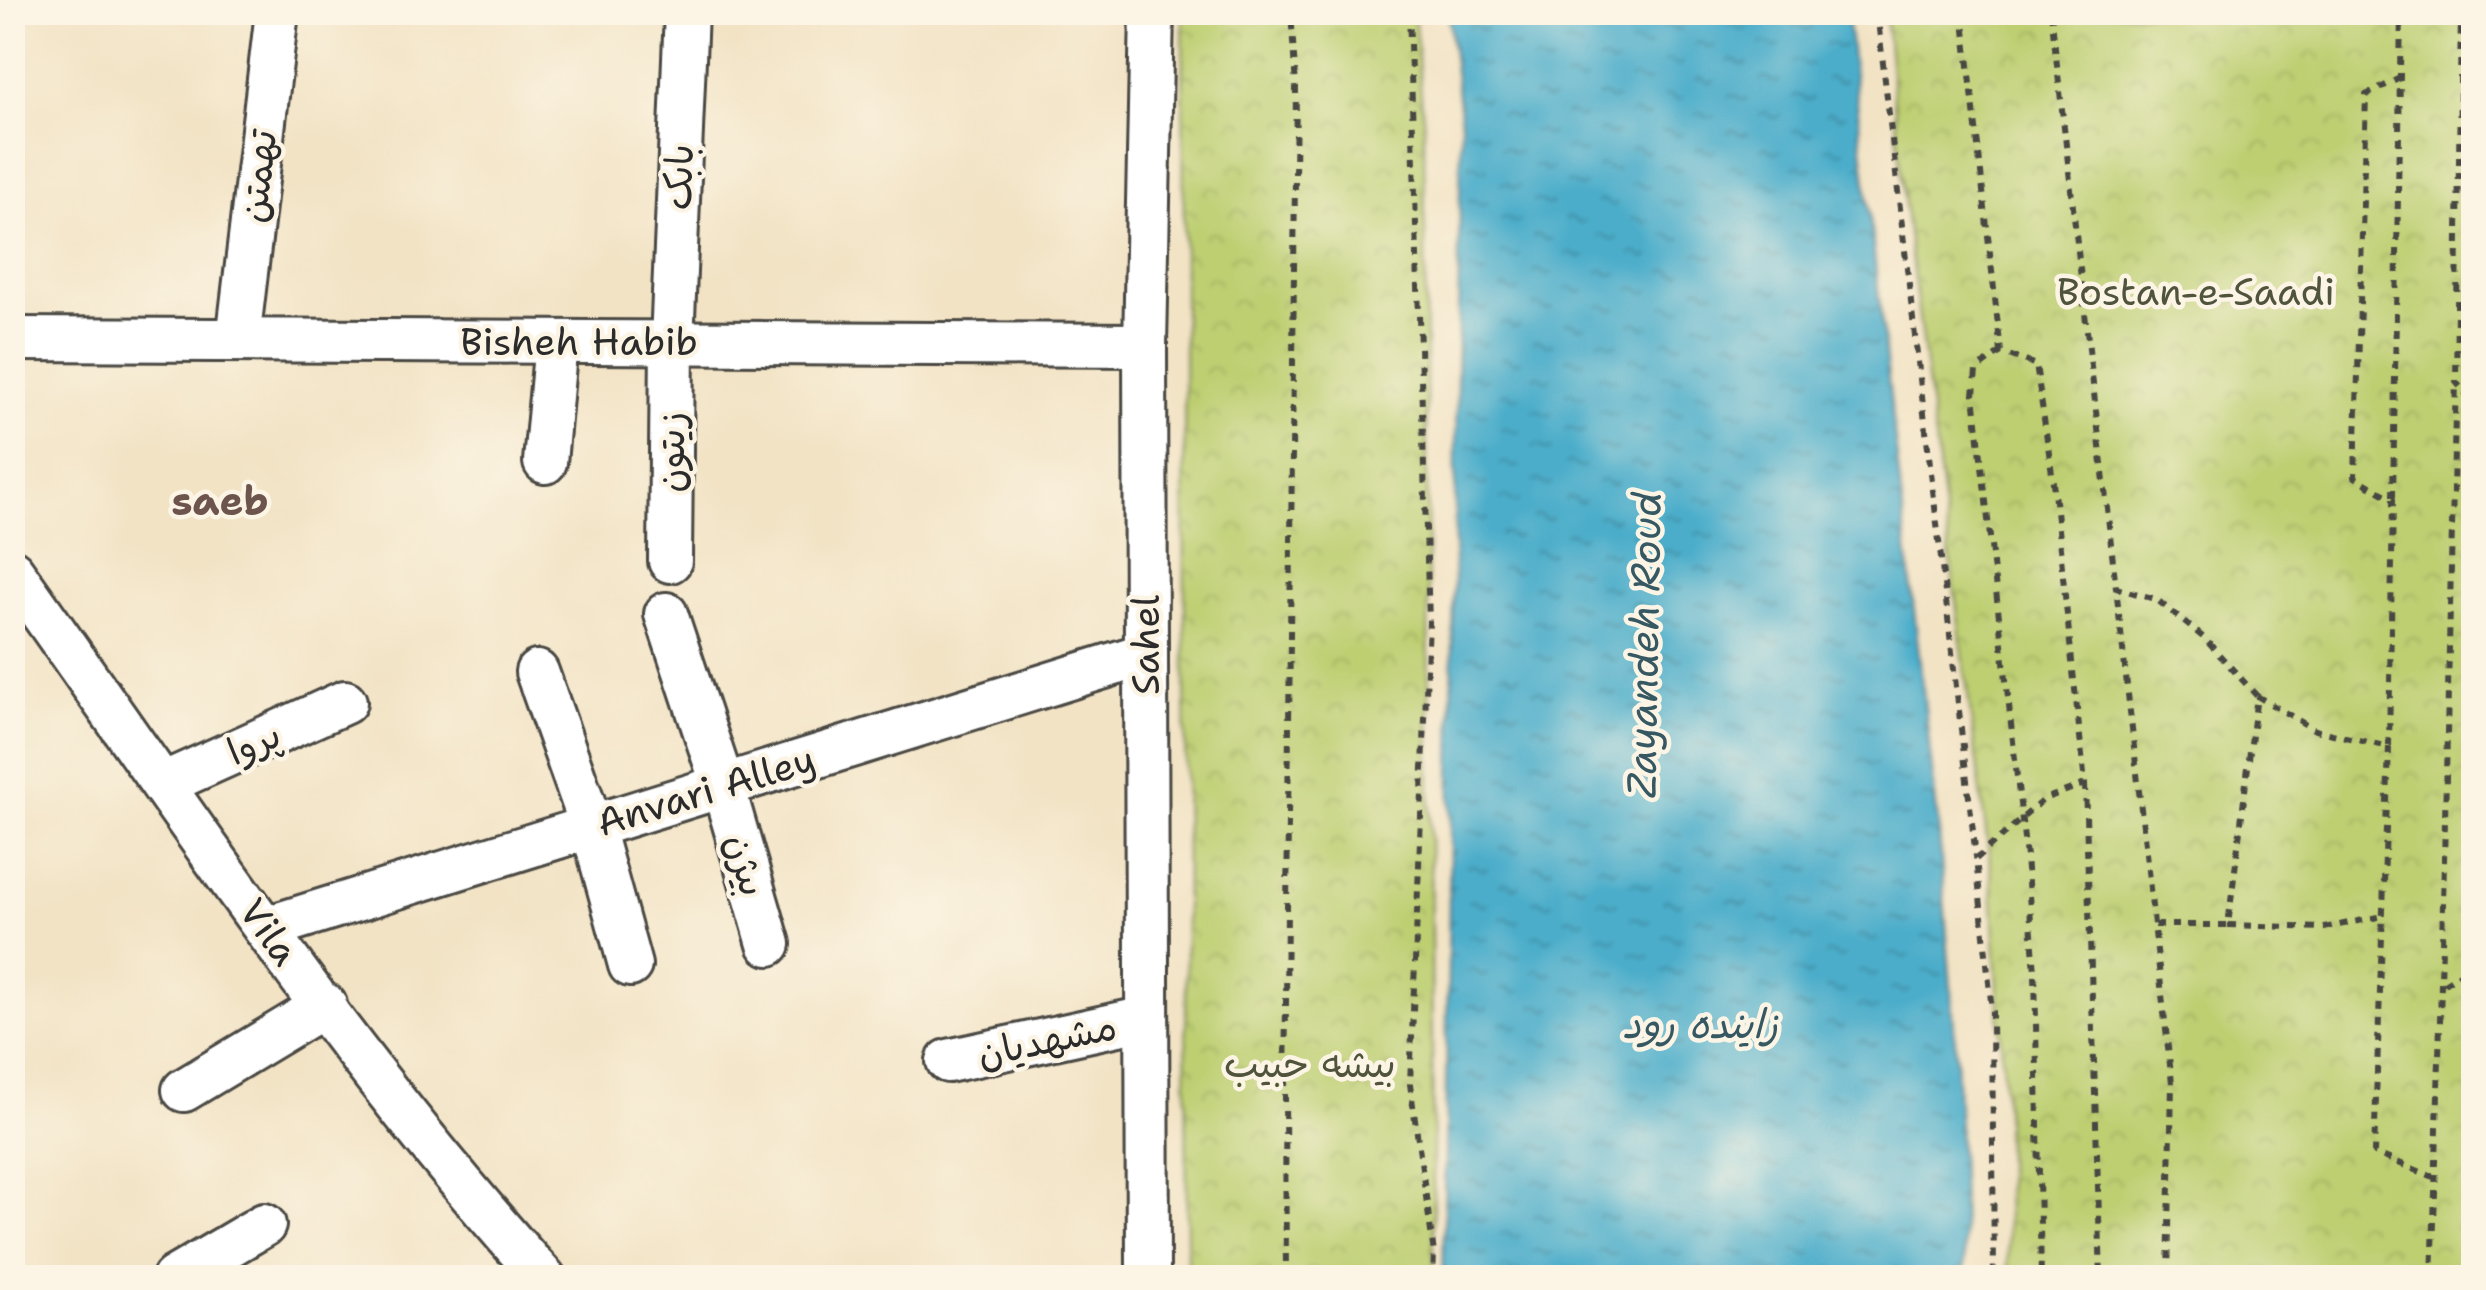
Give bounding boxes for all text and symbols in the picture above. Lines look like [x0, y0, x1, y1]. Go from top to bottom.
street label: تهمتن [227, 126, 289, 225]
street label: بابک [652, 143, 705, 211]
park label: Bostan-e-Saadi [2057, 266, 2335, 317]
street label: Bisheh Habib [460, 316, 698, 367]
street label: زیتون [644, 411, 697, 493]
district label: saeb [171, 474, 269, 528]
water label: Zayandeh Roud [1614, 491, 1674, 799]
street label: Sahel [1120, 594, 1171, 695]
street label: پروا [219, 708, 289, 777]
street label: Anvari Alley [590, 733, 821, 848]
street label: بیژن [713, 828, 780, 902]
street label: Vila [228, 888, 311, 976]
water label: زاینده رود [1622, 997, 1779, 1051]
street label: مشهدیان [973, 1000, 1121, 1079]
park label: بیشه حبیب [1224, 1038, 1396, 1089]

